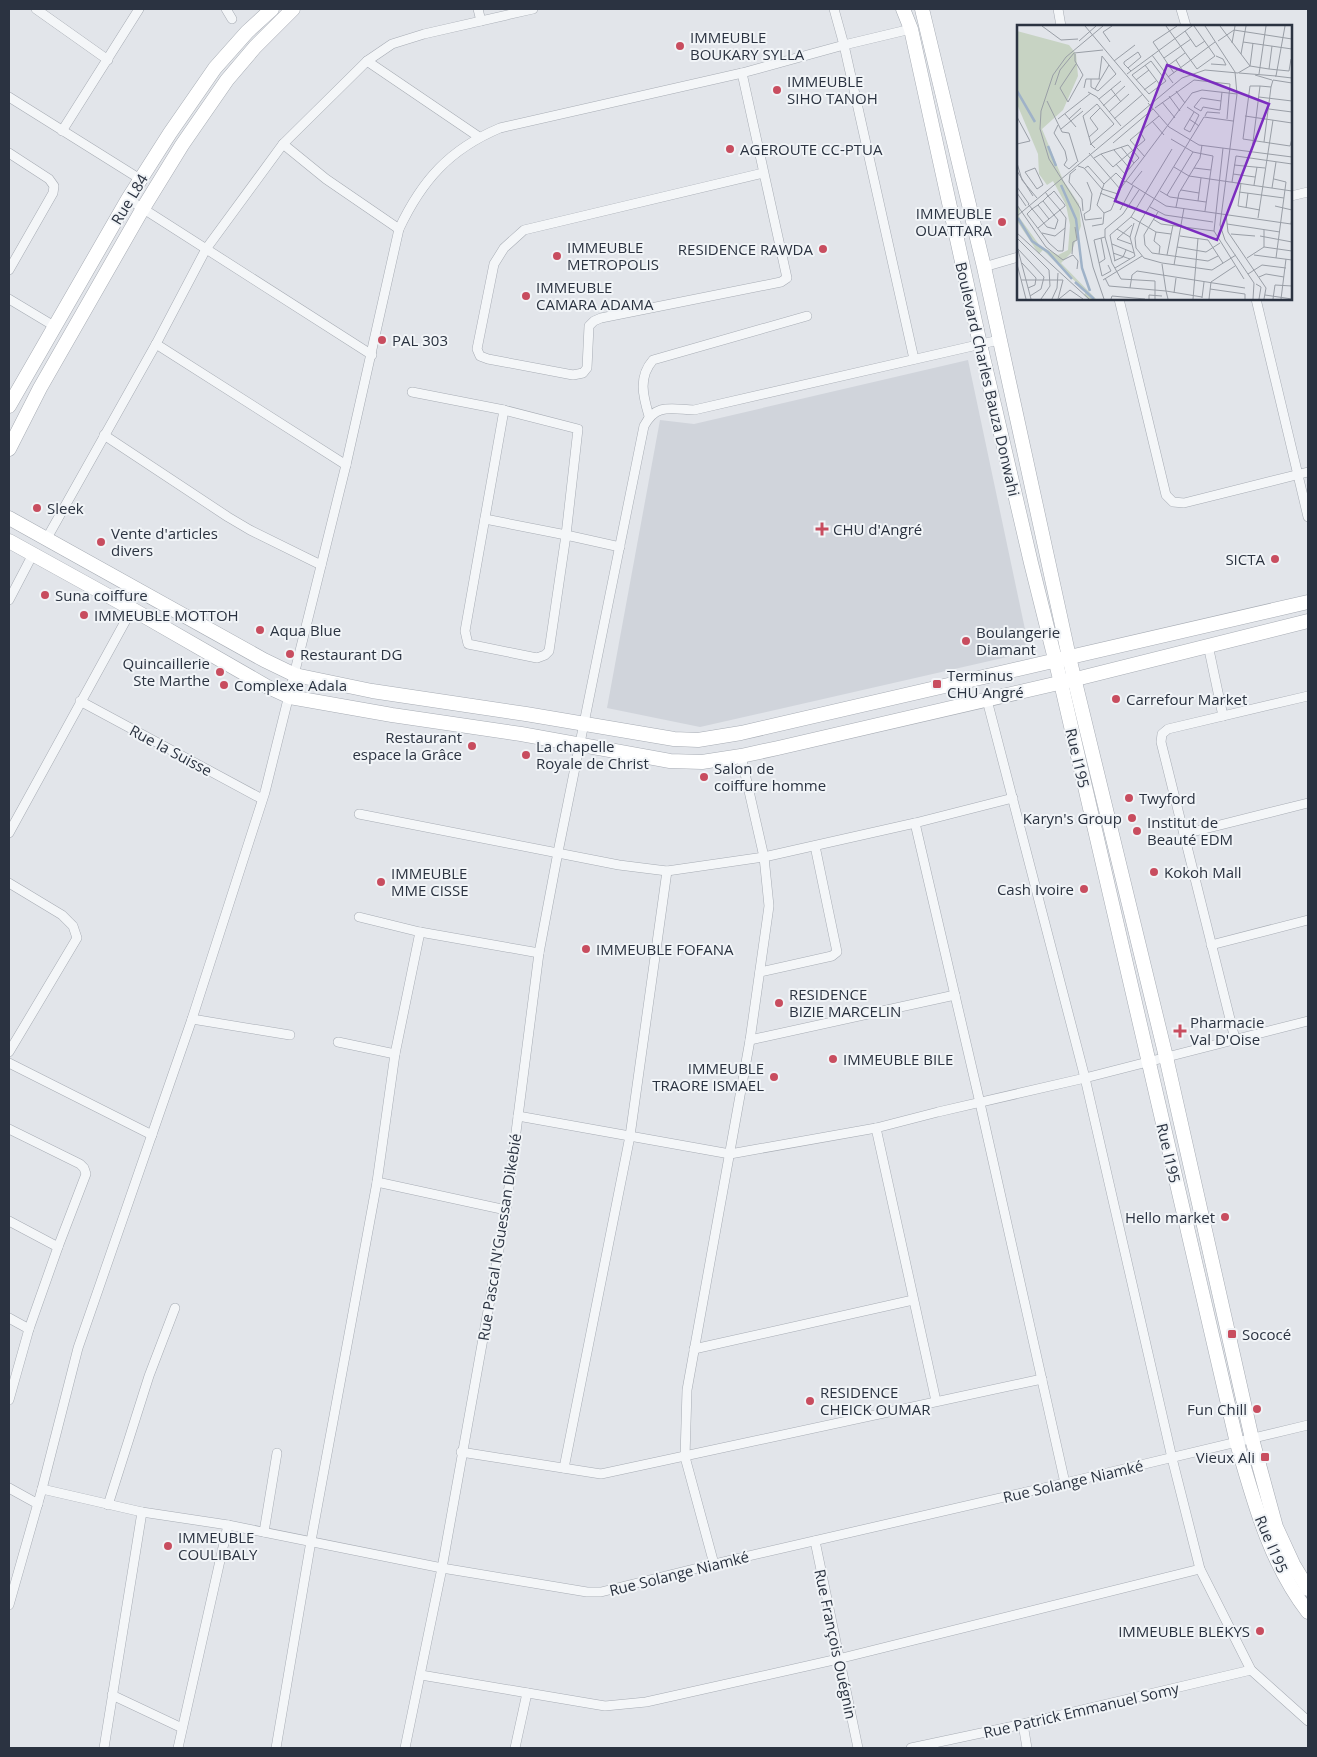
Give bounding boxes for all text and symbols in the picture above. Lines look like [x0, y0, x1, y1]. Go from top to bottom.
inset map [1017, 25, 1292, 300]
place label: IMMEUBLE BOUKARY SYLLA [690, 27, 805, 64]
marker: IMMEUBLE BOUKARY SYLLA [674, 40, 686, 52]
place label: IMMEUBLE SIHO TANOH [787, 71, 878, 108]
marker: IMMEUBLE SIHO TANOH [771, 84, 783, 96]
place label: AGEROUTE CC-PTUA [740, 139, 883, 159]
marker: AGEROUTE CC-PTUA [724, 143, 736, 155]
street label: Rue L84 [106, 170, 152, 228]
place label: IMMEUBLE OUATTARA [915, 203, 993, 240]
marker: IMMEUBLE OUATTARA [996, 216, 1008, 228]
place label: IMMEUBLE METROPOLIS [567, 237, 659, 274]
place label: RESIDENCE RAWDA [678, 239, 814, 259]
marker: RESIDENCE RAWDA [817, 243, 829, 255]
marker: IMMEUBLE METROPOLIS [551, 250, 563, 262]
street label: Boulevard Charles Bauza Donwahi [951, 260, 1025, 498]
place label: IMMEUBLE CAMARA ADAMA [536, 277, 654, 314]
marker: IMMEUBLE CAMARA ADAMA [520, 290, 532, 302]
place label: PAL 303 [392, 330, 448, 350]
marker: PAL 303 [376, 334, 388, 346]
place label: Sleek [47, 498, 84, 518]
marker: Sleek [31, 502, 43, 514]
place label: CHU d'Angré [833, 519, 922, 539]
marker: CHU d'Angré [815, 522, 829, 536]
place label: Vente d'articles divers [111, 523, 218, 560]
marker: Vente d'articles divers [95, 536, 107, 548]
place label: SICTA [1225, 549, 1266, 569]
marker: SICTA [1269, 553, 1281, 565]
place label: Suna coiffure [55, 585, 148, 605]
marker: Suna coiffure [39, 589, 51, 601]
place label: IMMEUBLE MOTTOH [94, 605, 239, 625]
marker: IMMEUBLE MOTTOH [78, 609, 90, 621]
place label: Aqua Blue [270, 620, 341, 640]
place label: Boulangerie Diamant [976, 622, 1060, 659]
marker: Aqua Blue [254, 624, 266, 636]
marker: Boulangerie Diamant [960, 635, 972, 647]
place label: Restaurant DG [300, 644, 402, 664]
marker: Restaurant DG [284, 648, 296, 660]
place label: Quincaillerie Ste Marthe [123, 653, 210, 690]
place label: Terminus CHU Angré [947, 665, 1024, 702]
marker: Quincaillerie Ste Marthe [214, 666, 226, 678]
place label: Complexe Adala [234, 675, 347, 695]
marker: Terminus CHU Angré [931, 678, 943, 690]
marker: Complexe Adala [218, 679, 230, 691]
place label: Carrefour Market [1126, 689, 1247, 709]
marker: Carrefour Market [1110, 693, 1122, 705]
street label: Rue la Suisse [126, 720, 216, 780]
street label: Rue I195 [1061, 726, 1095, 790]
place label: Restaurant espace la Grâce [352, 727, 462, 764]
place label: La chapelle Royale de Christ [536, 736, 649, 773]
marker: Restaurant espace la Grâce [466, 740, 478, 752]
marker: La chapelle Royale de Christ [520, 749, 532, 761]
place label: Salon de coiffure homme [714, 758, 826, 795]
marker: Salon de coiffure homme [698, 771, 710, 783]
place label: Twyford [1139, 788, 1196, 808]
marker: Twyford [1123, 792, 1135, 804]
place label: Karyn's Group [1023, 808, 1122, 828]
marker: Karyn's Group [1126, 812, 1138, 824]
place label: Institut de Beauté EDM [1147, 812, 1233, 849]
marker: Institut de Beauté EDM [1131, 825, 1143, 837]
place label: Kokoh Mall [1164, 862, 1242, 882]
place label: IMMEUBLE MME CISSE [391, 863, 469, 900]
marker: Kokoh Mall [1148, 866, 1160, 878]
marker: IMMEUBLE MME CISSE [375, 876, 387, 888]
place label: Cash Ivoire [997, 879, 1074, 899]
marker: Cash Ivoire [1078, 883, 1090, 895]
place label: IMMEUBLE FOFANA [596, 939, 734, 959]
marker: IMMEUBLE FOFANA [580, 943, 592, 955]
place label: RESIDENCE BIZIE MARCELIN [789, 984, 901, 1021]
marker: RESIDENCE BIZIE MARCELIN [773, 997, 785, 1009]
place label: Pharmacie Val D'Oise [1190, 1012, 1264, 1049]
marker: Pharmacie Val D'Oise [1174, 1025, 1186, 1037]
place label: IMMEUBLE BILE [843, 1049, 953, 1069]
marker: IMMEUBLE BILE [827, 1053, 839, 1065]
place label: IMMEUBLE TRAORE ISMAEL [652, 1058, 764, 1095]
marker: IMMEUBLE TRAORE ISMAEL [768, 1071, 780, 1083]
street label: Rue I195 [1152, 1121, 1186, 1185]
street label: Rue Pascal N'Guessan Dikebié [473, 1132, 525, 1342]
place label: Hello market [1125, 1207, 1215, 1227]
marker: Hello market [1219, 1211, 1231, 1223]
place label: Sococé [1242, 1324, 1291, 1344]
marker: Sococé [1226, 1328, 1238, 1340]
place label: RESIDENCE CHEICK OUMAR [820, 1382, 931, 1419]
marker: RESIDENCE CHEICK OUMAR [804, 1395, 816, 1407]
place label: Fun Chill [1187, 1399, 1247, 1419]
marker: Fun Chill [1251, 1403, 1263, 1415]
place label: Vieux Ali [1196, 1447, 1255, 1467]
marker: Vieux Ali [1259, 1451, 1271, 1463]
street label: Rue Solange Niamké [1001, 1455, 1145, 1507]
street label: Rue I195 [1251, 1512, 1293, 1576]
place label: IMMEUBLE COULIBALY [178, 1527, 258, 1564]
marker: IMMEUBLE COULIBALY [162, 1540, 174, 1552]
street label: Rue Solange Niamké [607, 1546, 751, 1600]
street label: Rue François Ouégnin [810, 1567, 862, 1721]
place label: IMMEUBLE BLEKYS [1118, 1621, 1250, 1641]
marker: IMMEUBLE BLEKYS [1254, 1625, 1266, 1637]
street label: Rue Patrick Emmanuel Somy [981, 1678, 1181, 1742]

